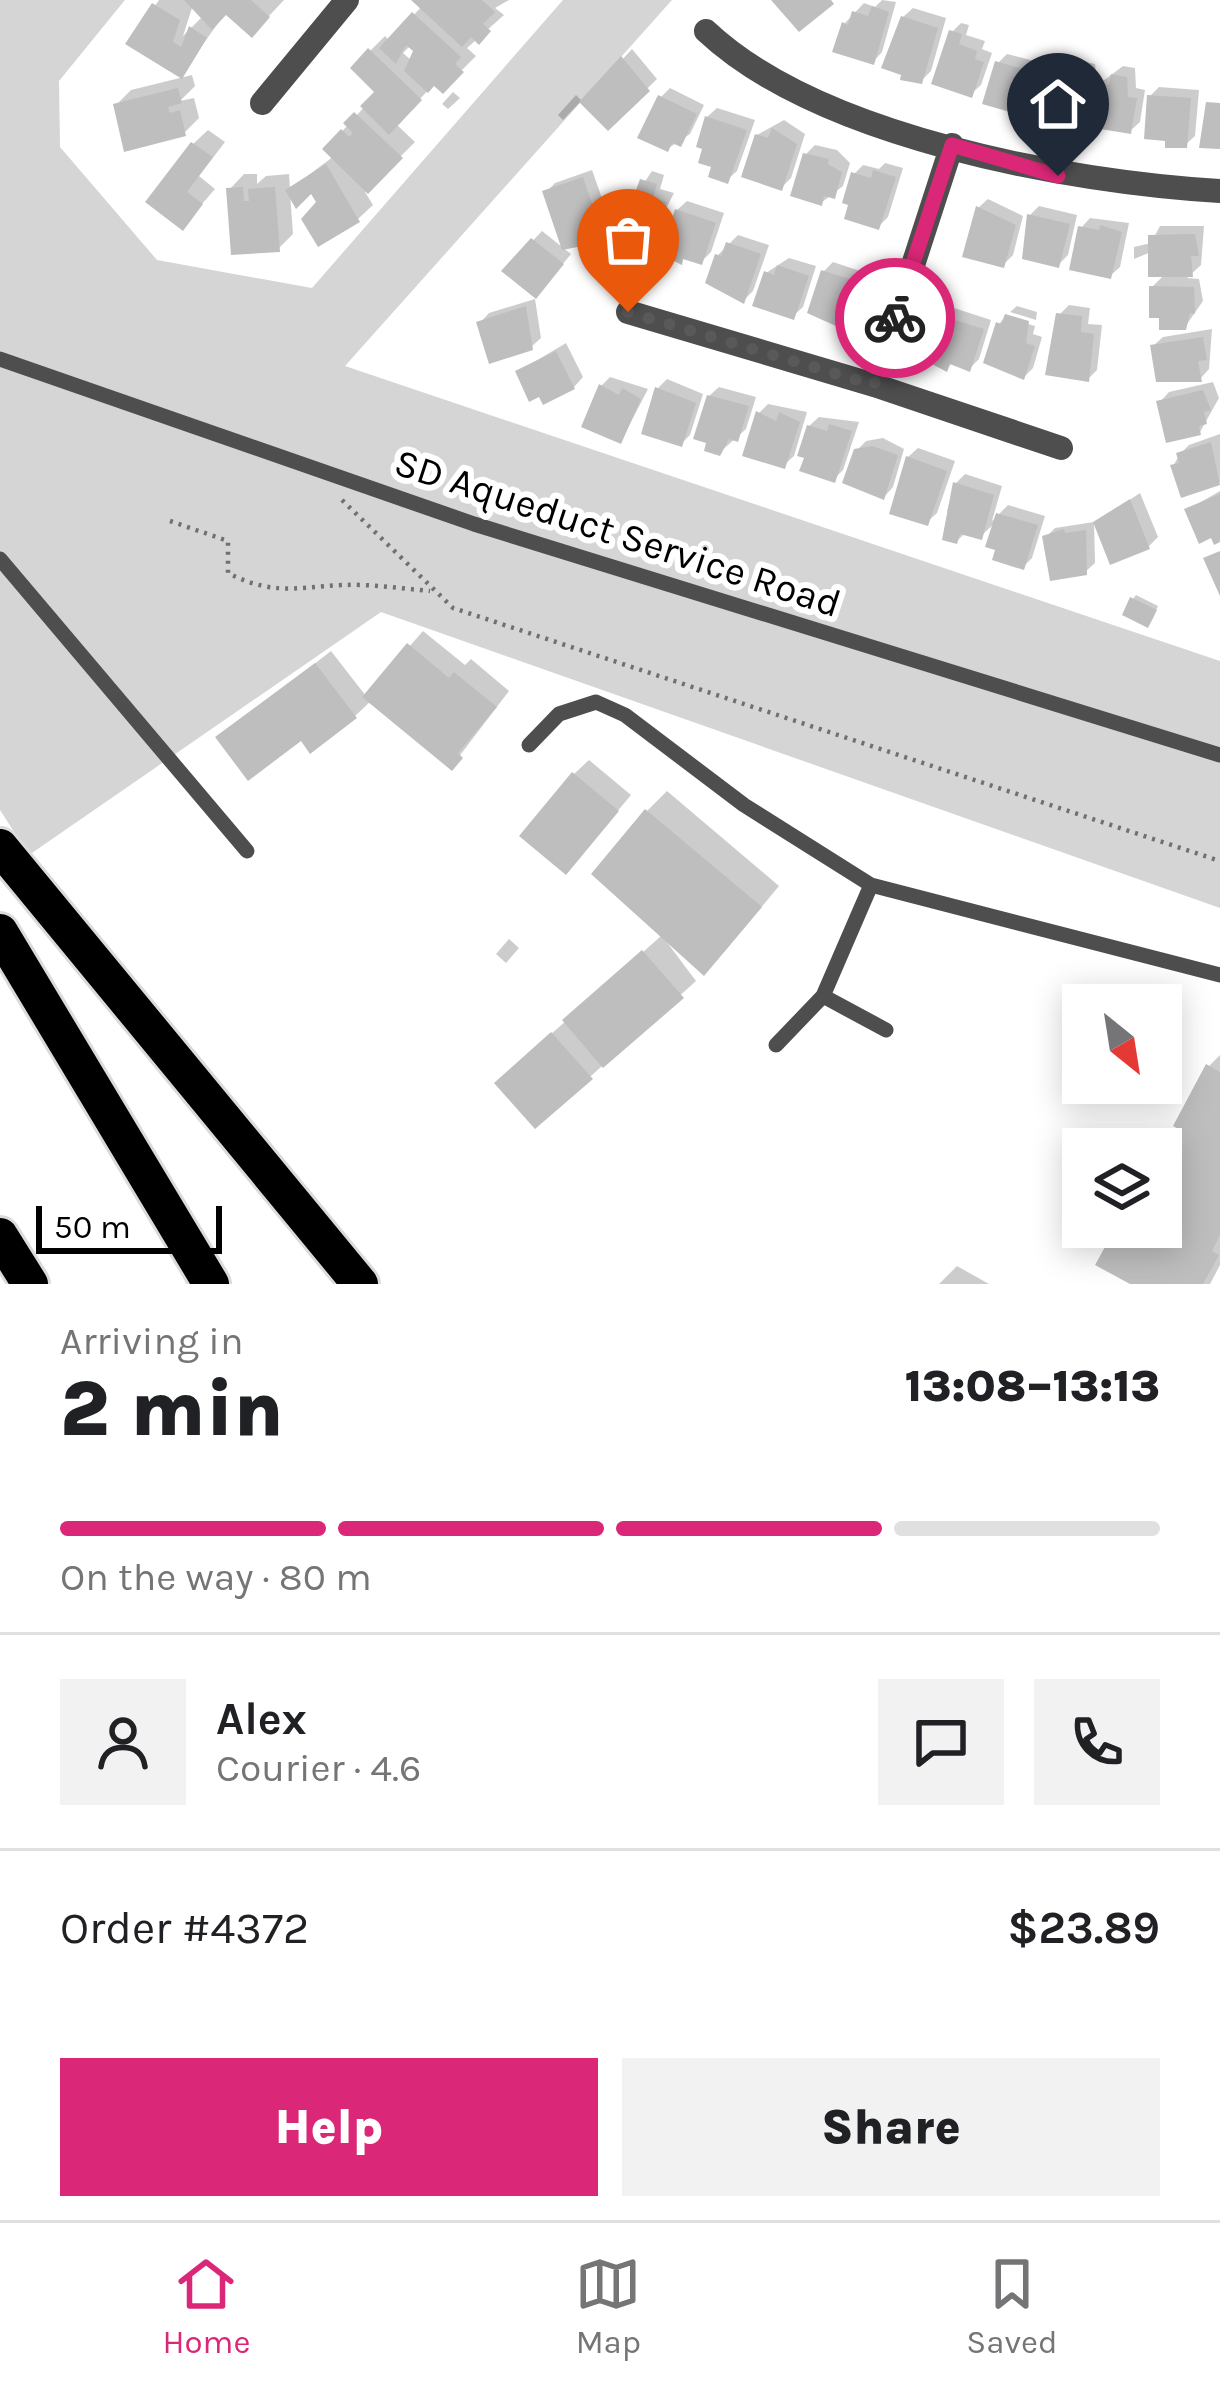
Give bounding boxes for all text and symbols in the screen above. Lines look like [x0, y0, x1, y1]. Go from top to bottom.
pin [1007, 53, 1109, 176]
icon: home [1025, 71, 1091, 137]
pin [577, 189, 679, 312]
icon: bag [595, 207, 661, 273]
courier [835, 258, 955, 378]
icon: bike [862, 285, 928, 351]
street label: SD Aqueduct Service Road [389, 439, 847, 627]
north arrow [1062, 984, 1182, 1104]
map controls [1062, 984, 1182, 1248]
button: layers [1062, 1128, 1182, 1248]
scale bar [36, 1200, 222, 1253]
text: 50 m [54, 1208, 131, 1246]
text: Arriving in [60, 1318, 243, 1364]
text: 13:08–13:13 [905, 1360, 1160, 1412]
text: 2 min [60, 1363, 284, 1455]
text: On the way · 80 m [60, 1554, 372, 1600]
button: person [60, 1679, 186, 1805]
button: chat [878, 1679, 1004, 1805]
button: phone [1034, 1679, 1160, 1805]
text: Alex [216, 1693, 307, 1745]
text: Courier · 4.6 [216, 1745, 421, 1791]
text: Order #4372 [60, 1902, 309, 1954]
text: $23.89 [1008, 1902, 1160, 1954]
button: Help [60, 2058, 598, 2196]
button: Share [622, 2058, 1160, 2196]
tab: Home [162, 2251, 250, 2361]
tab: Map [575, 2251, 641, 2361]
tab: Saved [966, 2251, 1058, 2361]

